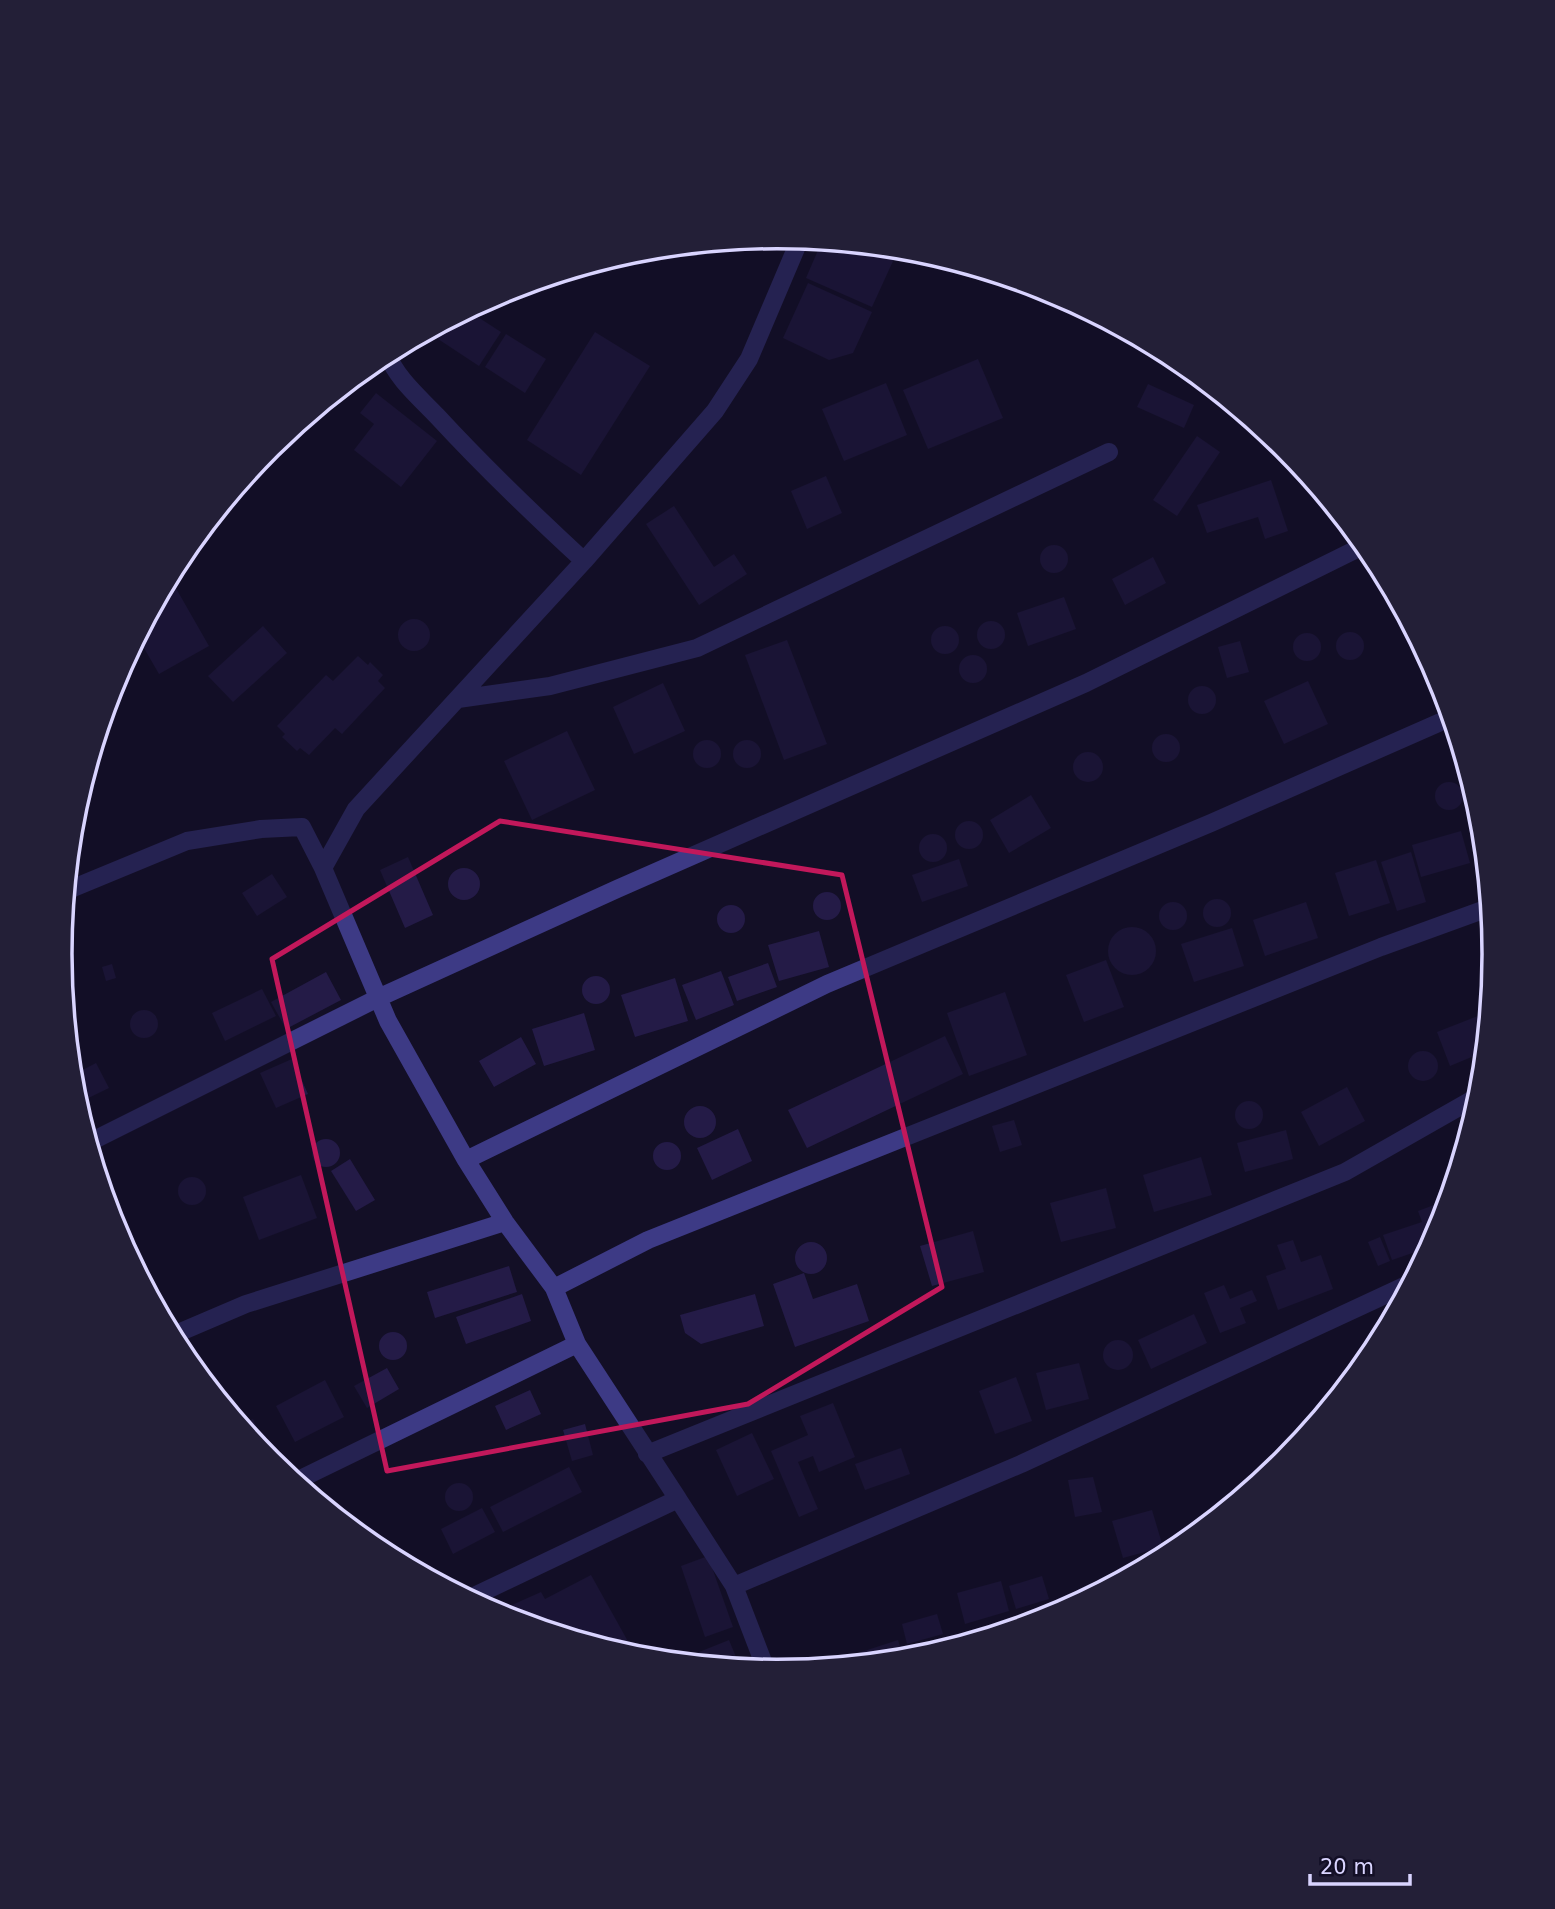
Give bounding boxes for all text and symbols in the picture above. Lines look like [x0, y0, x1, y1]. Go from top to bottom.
scale bar [1310, 1842, 1410, 1886]
text: 20 m [1320, 1855, 1374, 1879]

